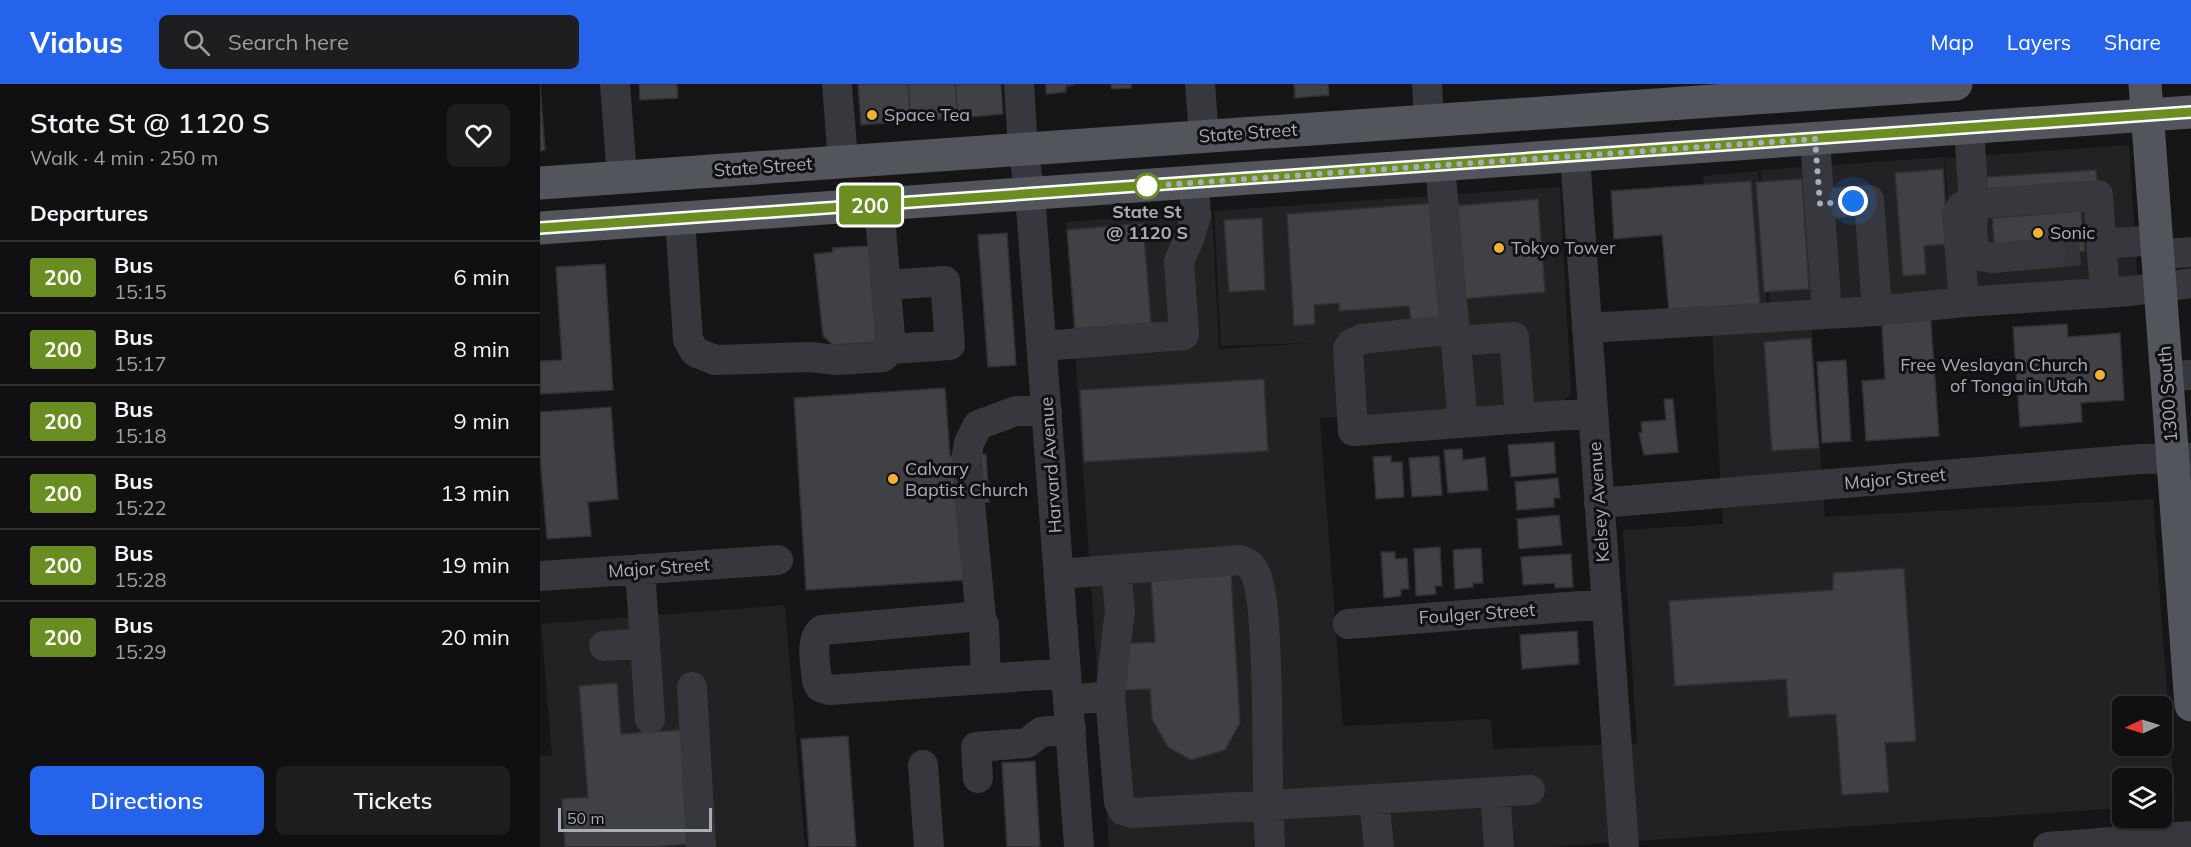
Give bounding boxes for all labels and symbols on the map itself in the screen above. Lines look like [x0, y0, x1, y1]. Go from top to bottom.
place label: Space Tea [884, 103, 970, 126]
marker: Space Tea [865, 108, 879, 122]
street label: State Street [1198, 118, 1298, 147]
street label: State Street [713, 152, 813, 181]
marker: State St @ 1120 S [1134, 173, 1160, 199]
line badge: 200 [836, 186, 904, 224]
your location [1838, 186, 1868, 216]
place label: State St @ 1120 S [1106, 200, 1188, 244]
place label: Sonic [2050, 221, 2095, 244]
marker: Sonic [2031, 226, 2045, 240]
place label: Tokyo Tower [1511, 236, 1616, 259]
marker: Tokyo Tower [1492, 241, 1506, 255]
street label: 1300 South [2153, 345, 2182, 443]
place label: Free Weslayan Church of Tonga in Utah [1900, 353, 2088, 397]
marker: Free Weslayan Church of Tonga in Utah [2093, 368, 2107, 382]
street label: Harvard Avenue [1034, 396, 1067, 534]
street label: Kelsey Avenue [1583, 441, 1614, 563]
place label: Calvary Baptist Church [905, 457, 1028, 501]
street label: Major Street [1843, 463, 1947, 494]
marker: Calvary Baptist Church [886, 472, 900, 486]
street label: Major Street [607, 552, 711, 583]
street label: Foulger Street [1418, 598, 1536, 629]
north arrow [2112, 696, 2172, 756]
scale bar [558, 805, 712, 832]

